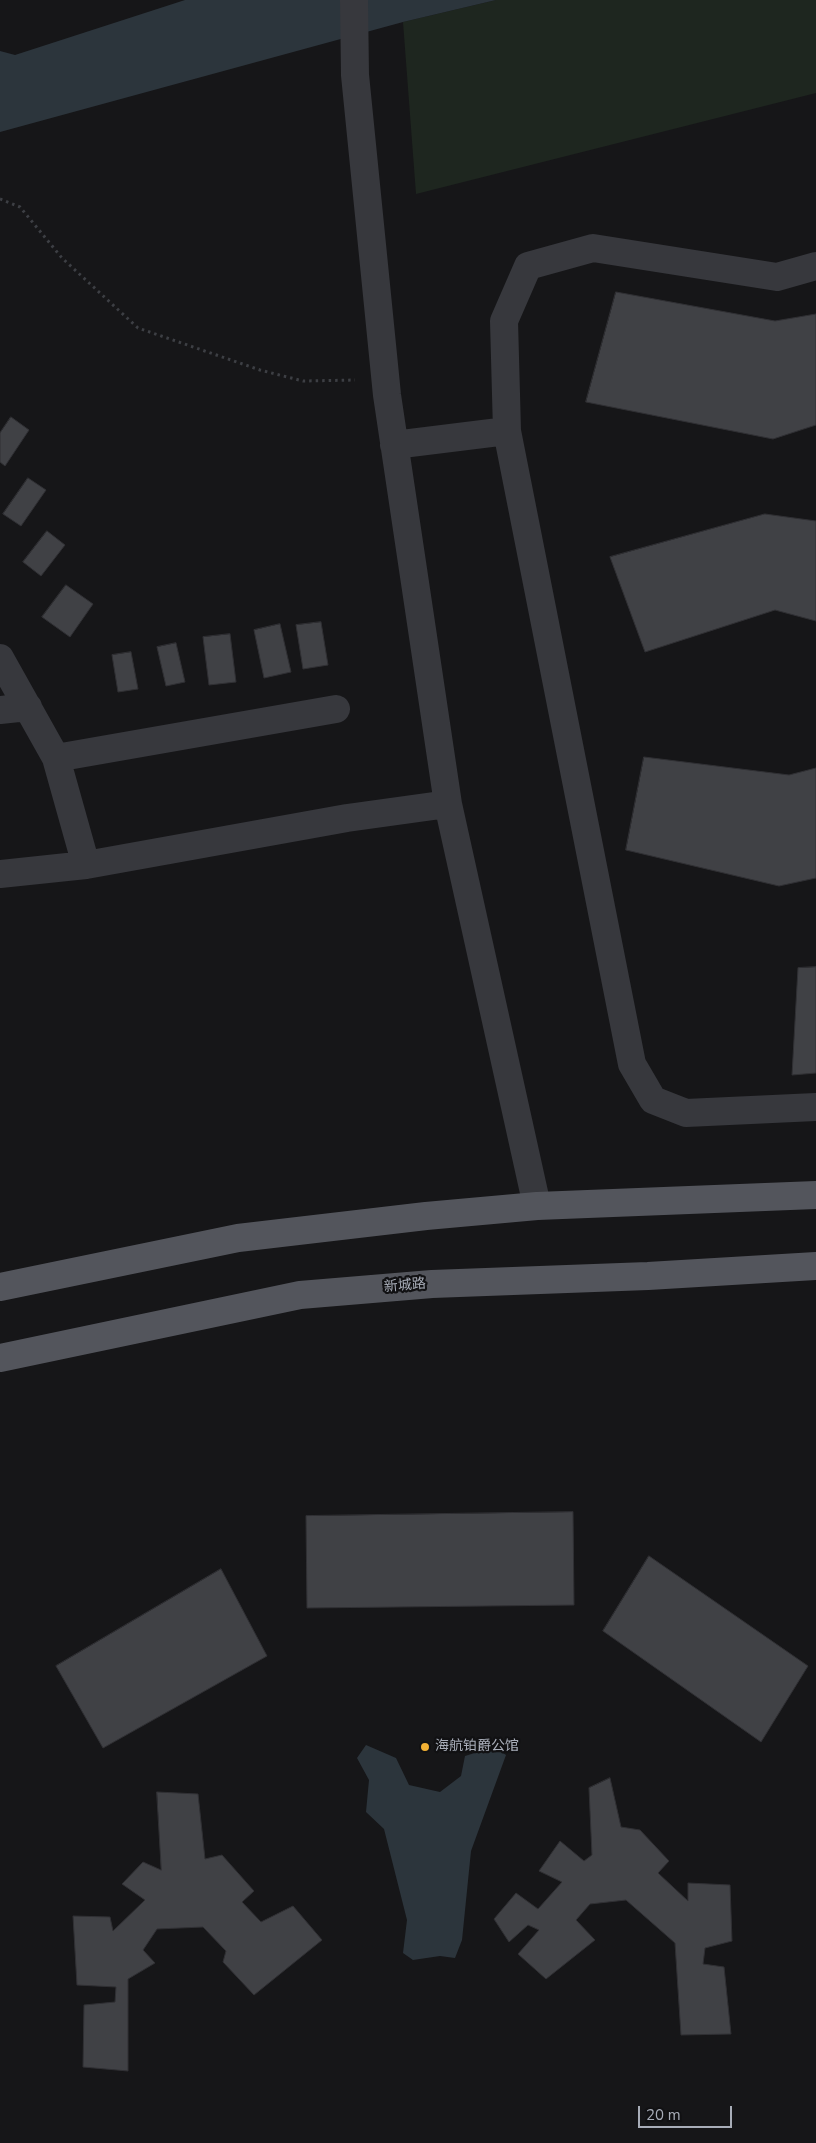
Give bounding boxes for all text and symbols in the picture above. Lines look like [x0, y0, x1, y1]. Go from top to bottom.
street label: 新城路 [383, 1276, 427, 1296]
place label: 海航铂爵公馆 [435, 1739, 519, 1755]
marker: 海航铂爵公馆 [419, 1741, 431, 1753]
scale bar [641, 2096, 735, 2128]
text: 20 m [646, 2105, 681, 2125]

